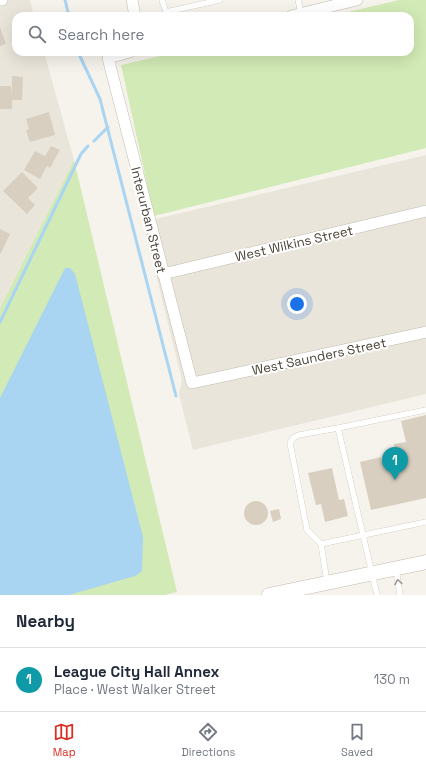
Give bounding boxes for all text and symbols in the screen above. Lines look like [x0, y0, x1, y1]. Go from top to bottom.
search box [12, 12, 414, 56]
icon: search [26, 23, 48, 45]
text: Search here [58, 25, 144, 44]
street label: Interurban Street [127, 165, 170, 275]
street label: West Wilkins Street [233, 222, 355, 265]
your location [287, 294, 307, 314]
street label: West Saunders Street [250, 334, 388, 379]
pin: 1 [382, 447, 408, 480]
one-way arrow [394, 579, 403, 585]
text: Nearby [16, 610, 75, 632]
text: League City Hall Annex [54, 662, 219, 681]
text: 1 [26, 671, 32, 688]
text: 130 m [374, 671, 410, 688]
text: Place · West Walker Street [54, 681, 216, 698]
tab: Map [53, 721, 76, 759]
tab: Directions [181, 721, 235, 759]
tab: Saved [341, 721, 373, 759]

